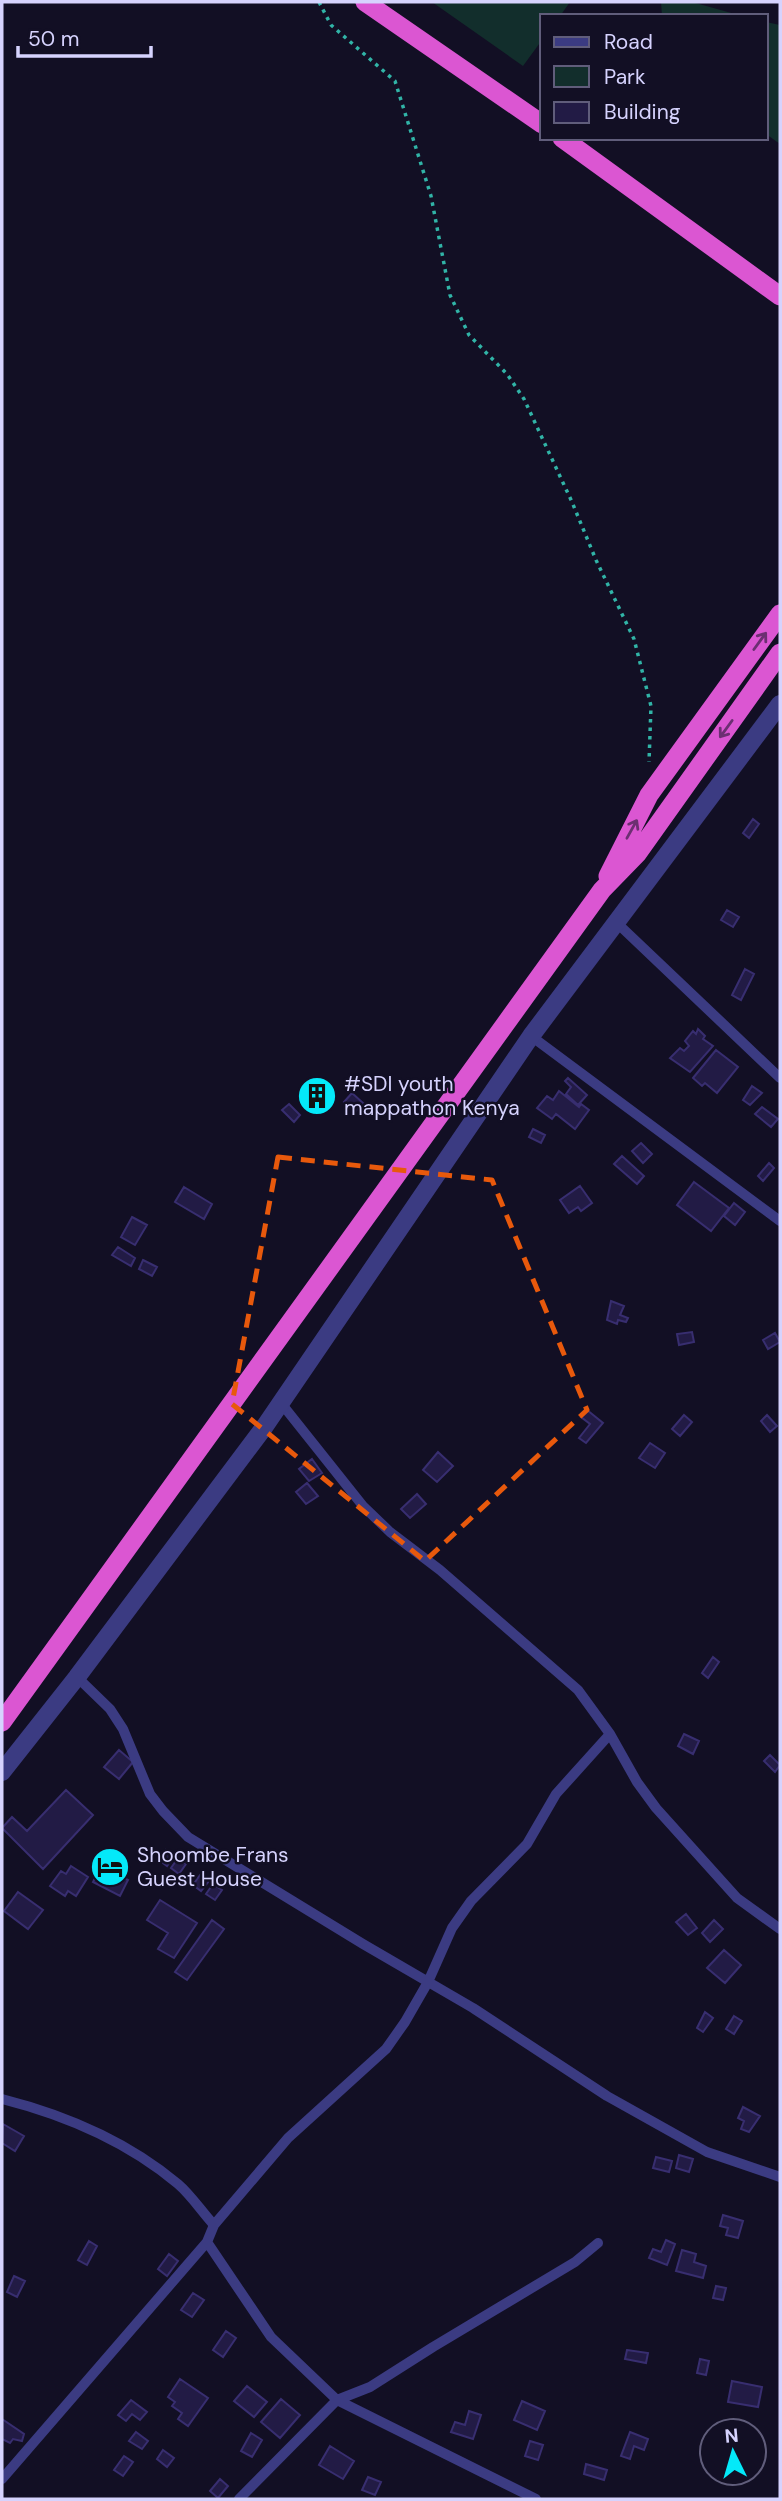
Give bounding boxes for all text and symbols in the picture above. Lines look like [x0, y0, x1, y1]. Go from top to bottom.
scale bar [18, 14, 150, 58]
legend [540, 14, 768, 140]
text: 50 m [28, 25, 79, 53]
text: Road [604, 28, 653, 56]
text: Park [604, 63, 646, 91]
text: Building [604, 98, 681, 126]
one-way arrow [753, 632, 767, 651]
one-way arrow [719, 719, 733, 738]
one-way arrow [625, 819, 639, 839]
place label: #SDI youth mappathon Kenya [344, 1070, 520, 1122]
building icon: #SDI youth mappathon Kenya [296, 1075, 338, 1117]
place label: Shoombe Frans Guest House [137, 1841, 289, 1893]
hotel icon: Shoombe Frans Guest House [89, 1846, 131, 1888]
north arrow [698, 2417, 768, 2487]
text: N [724, 2423, 740, 2449]

